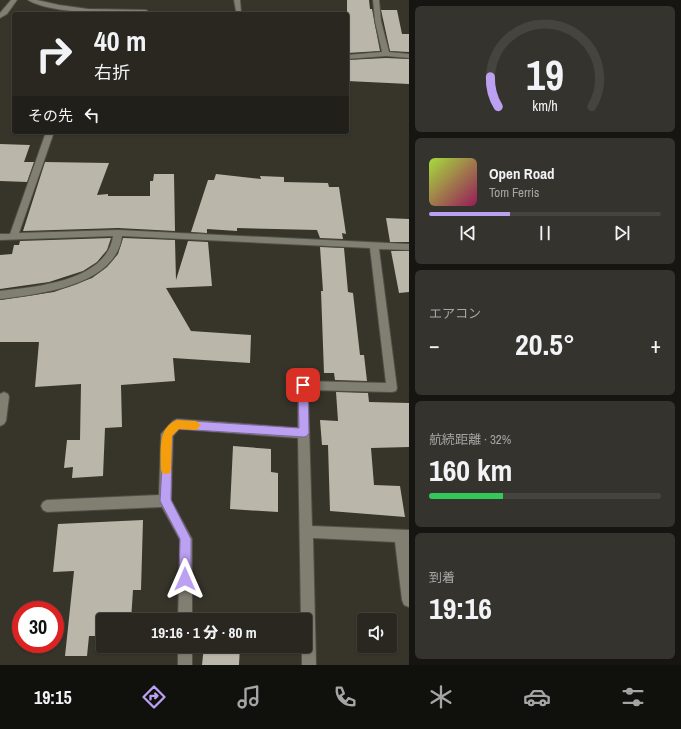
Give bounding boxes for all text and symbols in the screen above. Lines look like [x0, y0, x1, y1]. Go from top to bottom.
text: 40 m [94, 22, 146, 60]
icon: right [28, 28, 80, 80]
text: 19 [526, 47, 564, 103]
text: 右折 [94, 60, 130, 85]
text: km/h [532, 95, 558, 114]
icon: left [81, 104, 103, 126]
text: その先 [28, 105, 73, 126]
text: Open Road [489, 163, 555, 184]
text: Tom Ferris [489, 184, 539, 201]
icon: previous [457, 222, 479, 244]
icon: pause [534, 222, 556, 244]
icon: next [611, 222, 633, 244]
text: エアコン [429, 305, 481, 322]
text: 20.5° [515, 324, 575, 364]
text: − [429, 330, 440, 360]
text: + [650, 330, 661, 360]
pin [286, 368, 320, 402]
icon: arrive [292, 374, 314, 396]
text: 航続距離 · 32% [429, 431, 511, 448]
text: 160 km [429, 450, 512, 490]
position arrow [164, 558, 206, 600]
text: 到着 [429, 569, 455, 586]
text: 19:16 [429, 588, 492, 628]
speed limit sign: 30 [12, 601, 64, 653]
map controls [357, 613, 397, 653]
button: sound [357, 613, 397, 653]
text: 19:16 · 1 分 · 80 m [151, 622, 257, 643]
icon: directions [140, 683, 168, 711]
icon: music [235, 683, 263, 711]
icon: phone [331, 683, 359, 711]
icon: climate [427, 683, 455, 711]
icon: car [523, 683, 551, 711]
icon: filters [619, 683, 647, 711]
text: 19:15 [34, 685, 72, 710]

